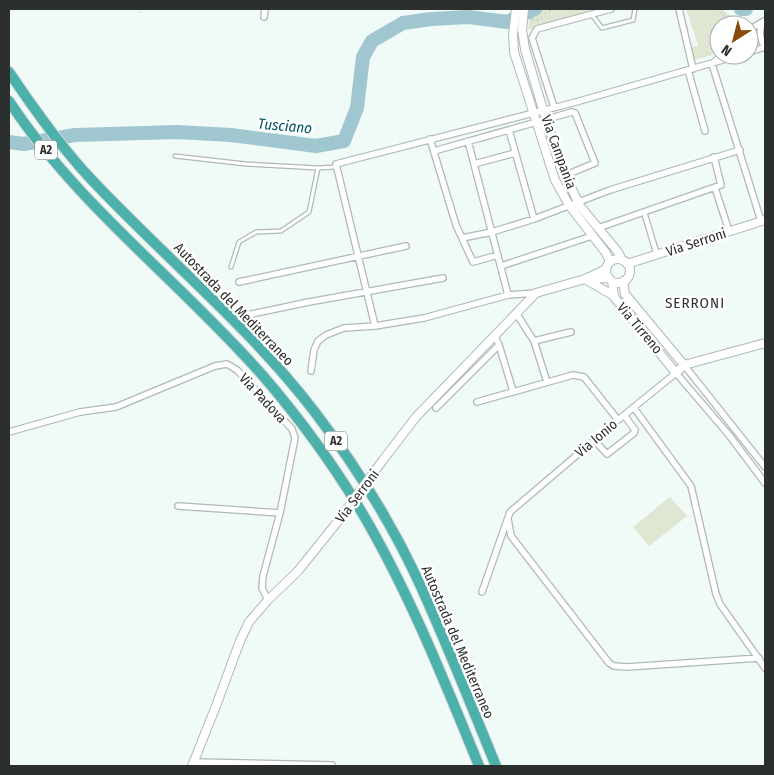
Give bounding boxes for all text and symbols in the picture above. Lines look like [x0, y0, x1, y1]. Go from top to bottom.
north arrow [709, 15, 759, 65]
text: N [718, 41, 735, 59]
street label: Via Campania [537, 113, 580, 192]
water label: Tusciano [257, 115, 313, 137]
road number: A2 [35, 140, 57, 160]
street label: Via Serroni [664, 225, 728, 260]
street label: Autostrada del Mediterraneo [170, 239, 297, 369]
district label: SERRONI [665, 294, 725, 312]
street label: Via Tirreno [613, 299, 666, 357]
street label: Via Padova [235, 370, 290, 427]
street label: Via Ionio [572, 416, 621, 461]
road number: A2 [325, 432, 347, 451]
street label: Via Serroni [332, 466, 383, 526]
street label: Autostrada del Mediterraneo [418, 563, 497, 721]

